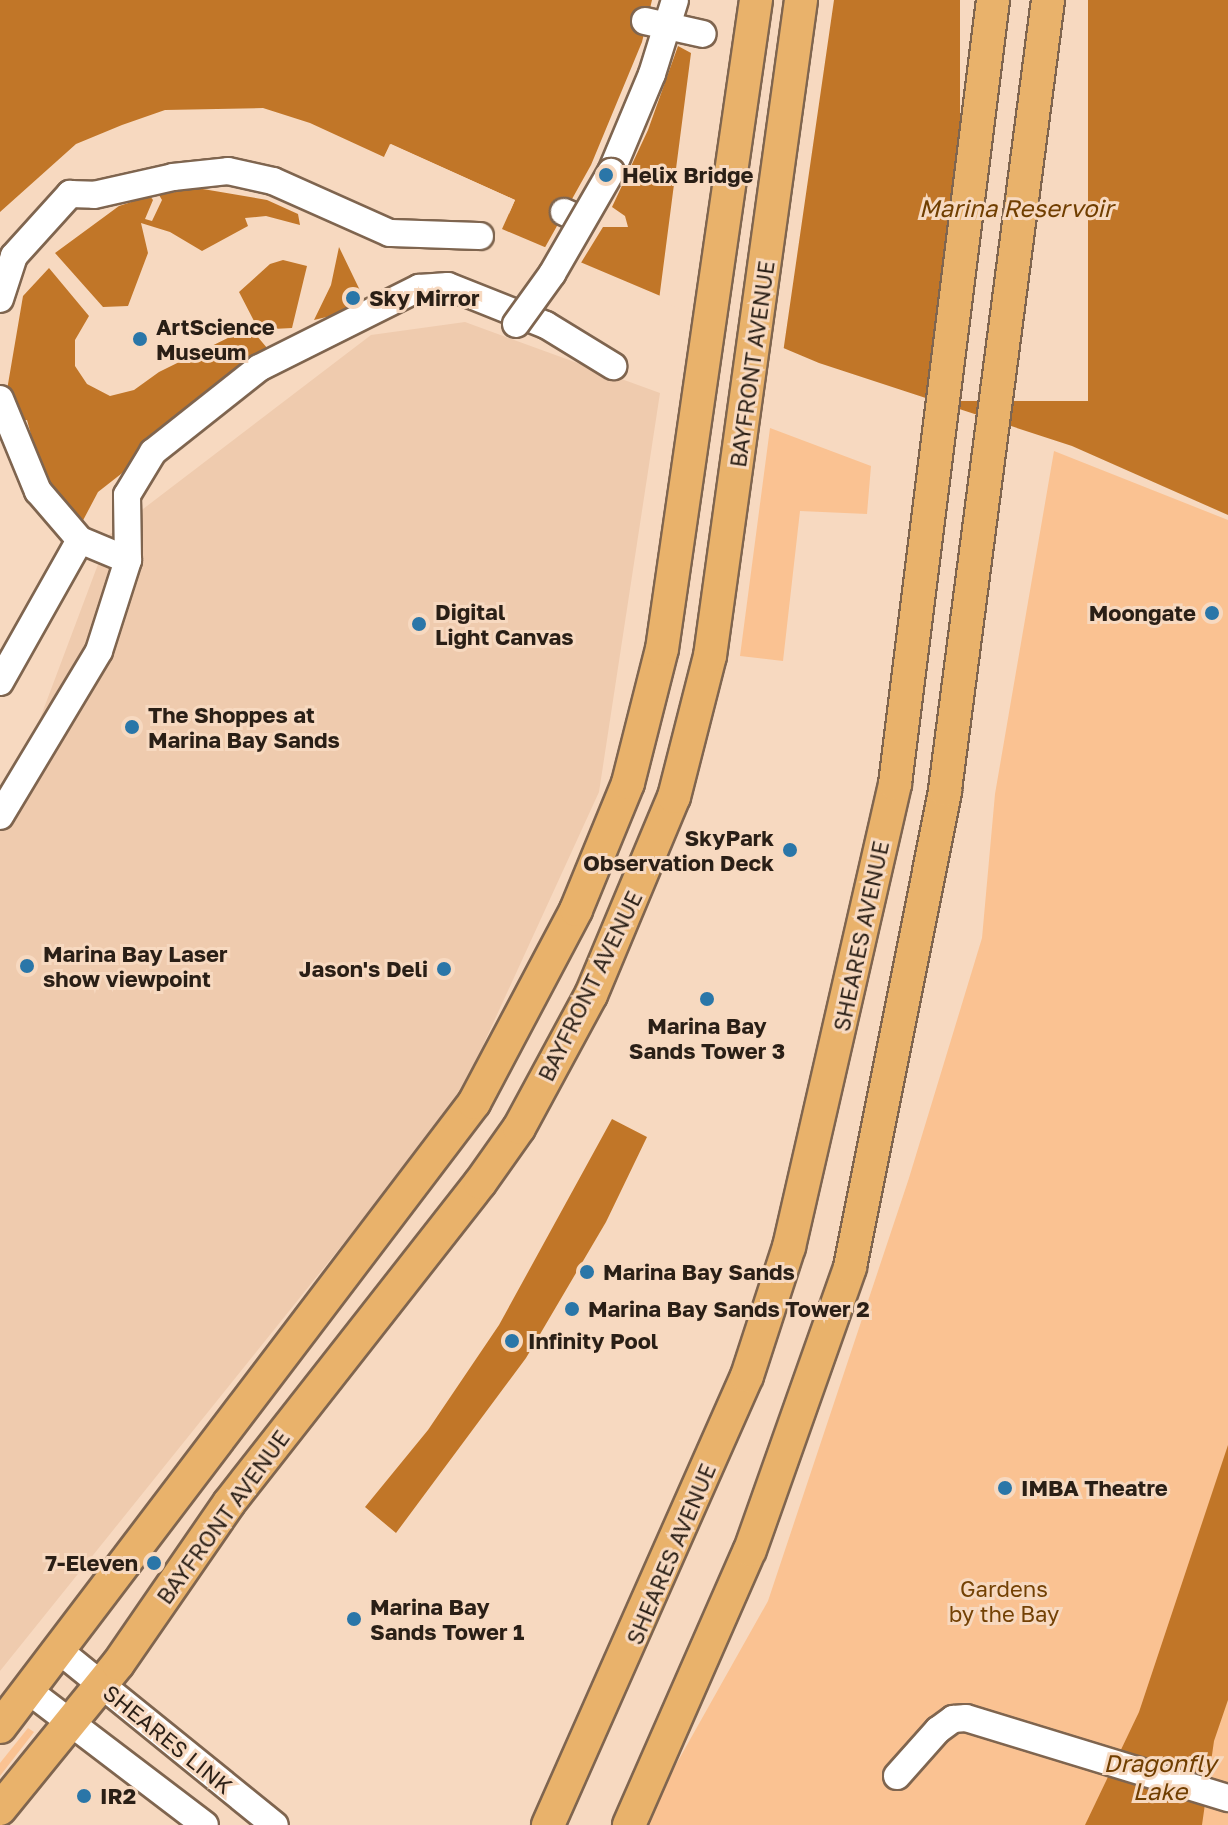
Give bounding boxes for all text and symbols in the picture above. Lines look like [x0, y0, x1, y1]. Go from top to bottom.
place label: Helix Bridge [622, 162, 754, 188]
marker: Helix Bridge [597, 166, 615, 184]
water label: Marina Reservoir [919, 194, 1113, 222]
street label: BAYFRONT AVENUE [724, 259, 780, 469]
place label: Sky Mirror [369, 285, 480, 311]
marker: Sky Mirror [344, 289, 362, 307]
place label: ArtScience Museum [156, 313, 275, 364]
marker: ArtScience Museum [131, 330, 149, 348]
place label: Digital Light Canvas [435, 598, 574, 650]
place label: Moongate [1089, 600, 1196, 626]
marker: Moongate [1203, 604, 1221, 622]
marker: Digital Light Canvas [410, 615, 428, 633]
place label: The Shoppes at Marina Bay Sands [148, 701, 340, 752]
marker: The Shoppes at Marina Bay Sands [123, 718, 141, 736]
place label: SkyPark Observation Deck [583, 824, 774, 876]
street label: SHEARES AVENUE [828, 838, 894, 1034]
marker: SkyPark Observation Deck [781, 841, 799, 859]
street label: BAYFRONT AVENUE [532, 887, 648, 1085]
place label: Marina Bay Laser show viewpoint [43, 940, 228, 992]
place label: Jason's Deli [299, 956, 428, 982]
marker: Marina Bay Laser show viewpoint [18, 957, 36, 975]
marker: Jason's Deli [435, 960, 453, 978]
marker: Marina Bay Sands Tower 3 [698, 990, 716, 1008]
place label: Marina Bay Sands Tower 3 [629, 1012, 785, 1064]
place label: Marina Bay Sands [603, 1259, 795, 1285]
marker: Marina Bay Sands [578, 1263, 596, 1281]
place label: Marina Bay Sands Tower 2 [588, 1296, 870, 1322]
marker: Marina Bay Sands Tower 2 [563, 1300, 581, 1318]
place label: Infinity Pool [528, 1328, 658, 1354]
marker: Infinity Pool [503, 1332, 521, 1350]
street label: BAYFRONT AVENUE [151, 1425, 295, 1609]
street label: SHEARES AVENUE [621, 1460, 721, 1648]
place label: IMBA Theatre [1021, 1475, 1168, 1501]
marker: IMBA Theatre [996, 1479, 1014, 1497]
place label: 7-Eleven [45, 1550, 138, 1576]
marker: 7-Eleven [145, 1554, 163, 1572]
park label: Gardens by the Bay [949, 1575, 1059, 1626]
place label: Marina Bay Sands Tower 1 [370, 1593, 524, 1644]
marker: Marina Bay Sands Tower 1 [345, 1610, 363, 1628]
street label: SHEARES LINK [98, 1679, 238, 1799]
water label: Dragonfly Lake [1104, 1749, 1216, 1805]
place label: IR2 [100, 1783, 136, 1809]
marker: IR2 [75, 1787, 93, 1805]

